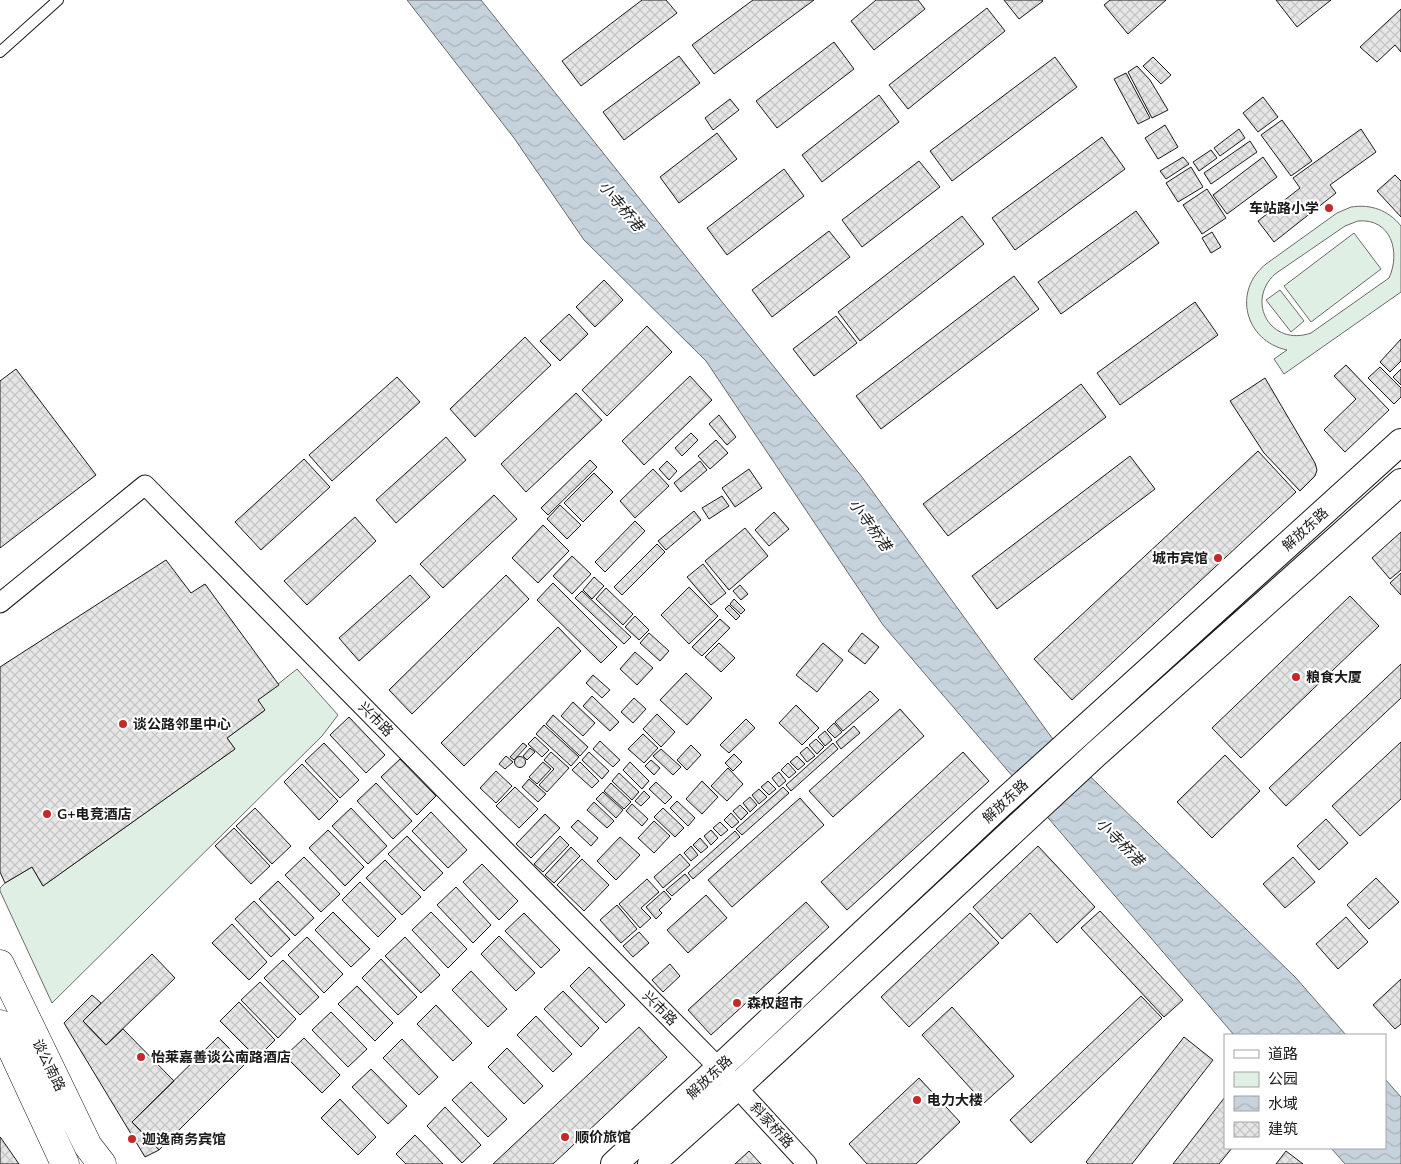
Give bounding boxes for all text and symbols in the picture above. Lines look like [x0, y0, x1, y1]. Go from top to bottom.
water label: 小寺桥港 [595, 177, 649, 236]
place label: 车站路小学 [1249, 199, 1319, 217]
marker: 车站路小学 [1323, 202, 1335, 214]
water label: 小寺桥港 [845, 495, 897, 556]
street label: 解放东路 [1278, 504, 1332, 554]
place label: 城市宾馆 [1152, 549, 1208, 567]
marker: 城市宾馆 [1212, 552, 1224, 564]
place label: 粮食大厦 [1306, 668, 1362, 686]
marker: 粮食大厦 [1290, 671, 1302, 683]
street label: 兴市路 [355, 698, 397, 740]
place label: 谈公路邻里中心 [133, 715, 231, 733]
marker: 谈公路邻里中心 [117, 718, 129, 730]
street label: 解放东路 [978, 775, 1032, 827]
place label: G+电竞酒店 [57, 805, 132, 823]
marker: G+电竞酒店 [41, 808, 53, 820]
water label: 小寺桥港 [1092, 814, 1150, 871]
street label: 兴市路 [639, 987, 681, 1029]
place label: 森权超市 [747, 994, 803, 1012]
marker: 森权超市 [731, 997, 743, 1009]
legend [1224, 1034, 1386, 1149]
street label: 谈公南路 [29, 1036, 69, 1094]
text: 道路 [1268, 1044, 1298, 1063]
place label: 怡莱嘉善谈公南路酒店 [151, 1048, 291, 1066]
marker: 怡莱嘉善谈公南路酒店 [135, 1051, 147, 1063]
street label: 解放东路 [682, 1051, 736, 1103]
text: 公园 [1268, 1069, 1298, 1088]
place label: 电力大楼 [927, 1091, 983, 1109]
marker: 电力大楼 [911, 1094, 923, 1106]
text: 水域 [1268, 1094, 1298, 1113]
street label: 斜家桥路 [747, 1098, 797, 1152]
text: 建筑 [1268, 1119, 1298, 1138]
place label: 顺价旅馆 [575, 1128, 631, 1146]
place label: 迦逸商务宾馆 [142, 1130, 226, 1148]
marker: 顺价旅馆 [559, 1131, 571, 1143]
marker: 迦逸商务宾馆 [126, 1133, 138, 1145]

